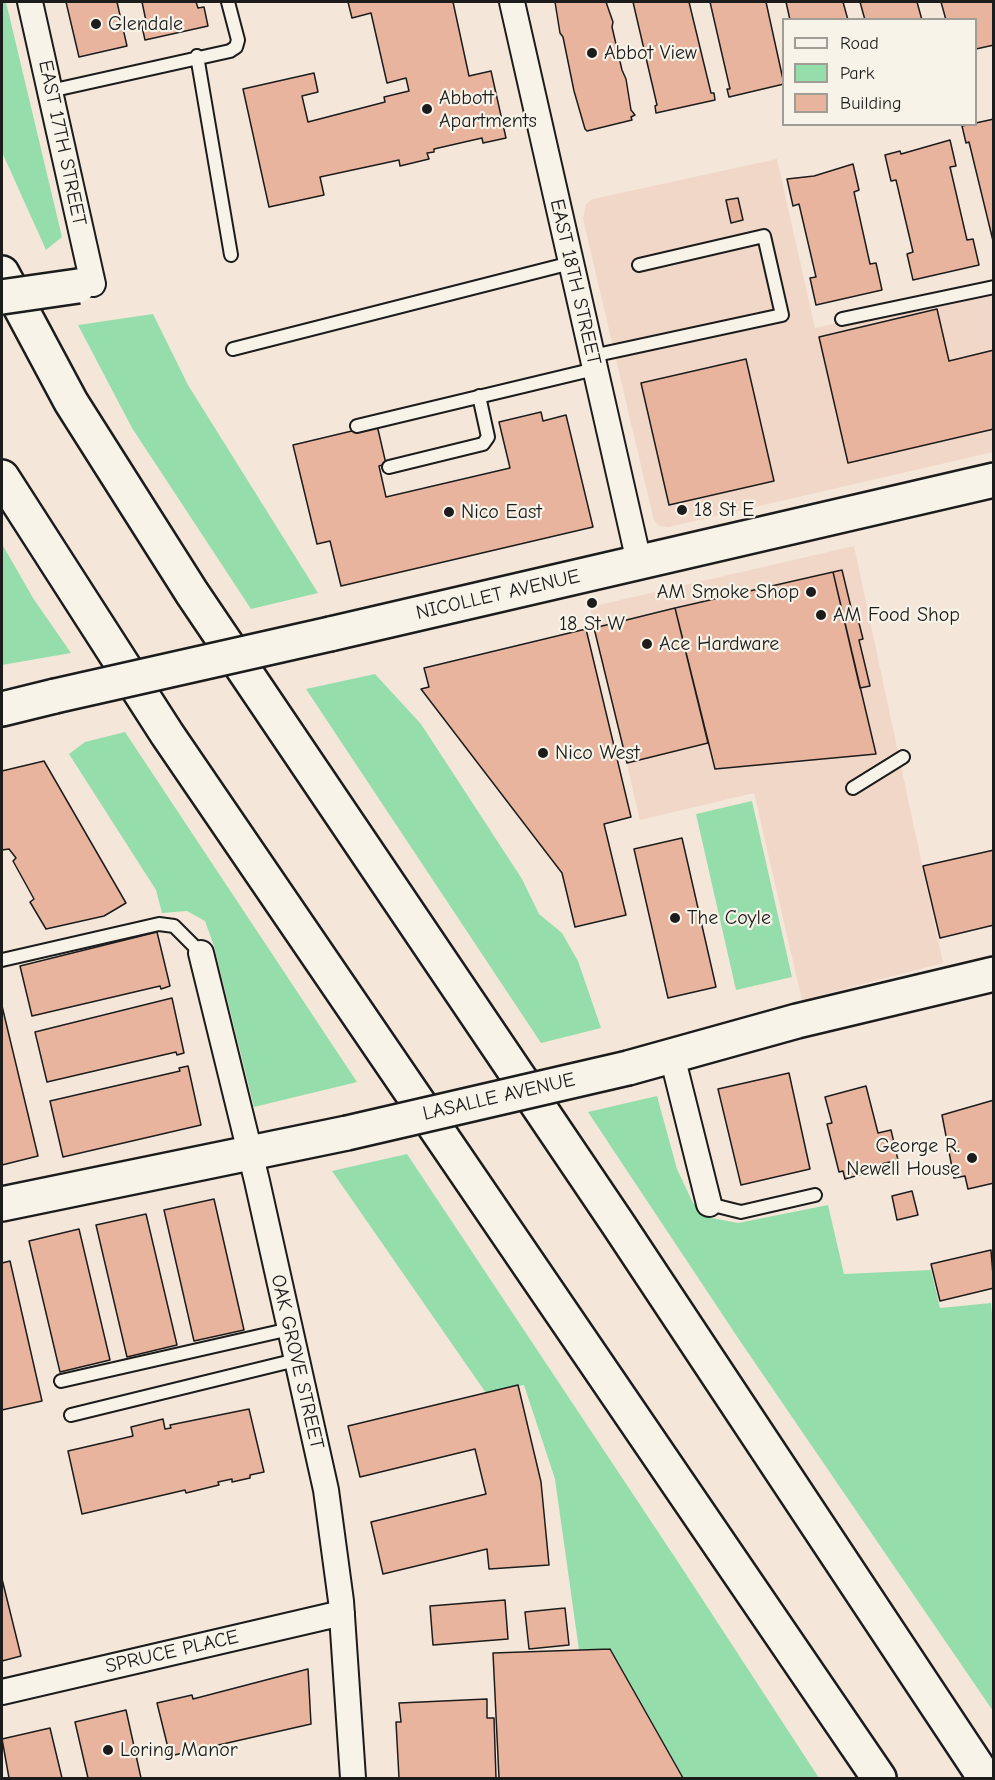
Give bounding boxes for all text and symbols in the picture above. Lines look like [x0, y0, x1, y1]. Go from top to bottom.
place label: Glendale [108, 12, 183, 36]
marker: Glendale [89, 17, 103, 31]
legend [782, 18, 977, 126]
text: Road [840, 33, 879, 54]
place label: Abbot View [604, 41, 697, 65]
marker: Abbot View [585, 46, 599, 60]
street label: EAST 17TH STREET [33, 58, 91, 228]
text: Park [840, 63, 874, 84]
place label: Abbott Apartments [439, 86, 537, 133]
text: Building [840, 93, 902, 114]
marker: Abbott Apartments [420, 102, 434, 116]
street label: EAST 18TH STREET [544, 197, 606, 367]
place label: 18 St E [694, 498, 754, 522]
place label: Nico East [461, 500, 542, 524]
marker: 18 St E [675, 503, 689, 517]
marker: Nico East [442, 505, 456, 519]
street label: NICOLLET AVENUE [414, 564, 582, 626]
place label: AM Smoke Shop [657, 580, 799, 604]
marker: AM Smoke Shop [804, 585, 818, 599]
marker: 18 St W [585, 596, 599, 610]
place label: AM Food Shop [833, 603, 960, 627]
marker: AM Food Shop [814, 608, 828, 622]
place label: 18 St W [559, 612, 625, 636]
place label: Ace Hardware [659, 632, 779, 656]
marker: Ace Hardware [640, 637, 654, 651]
place label: Nico West [555, 741, 640, 765]
marker: Nico West [536, 746, 550, 760]
place label: The Coyle [687, 906, 771, 930]
marker: The Coyle [668, 911, 682, 925]
street label: LASALLE AVENUE [420, 1068, 578, 1126]
place label: George R. Newell House [846, 1134, 960, 1181]
marker: George R. Newell House [965, 1151, 979, 1165]
street label: OAK GROVE STREET [265, 1272, 329, 1452]
street label: SPRUCE PLACE [103, 1625, 241, 1679]
place label: Loring Manor [120, 1738, 238, 1762]
marker: Loring Manor [101, 1743, 115, 1757]

